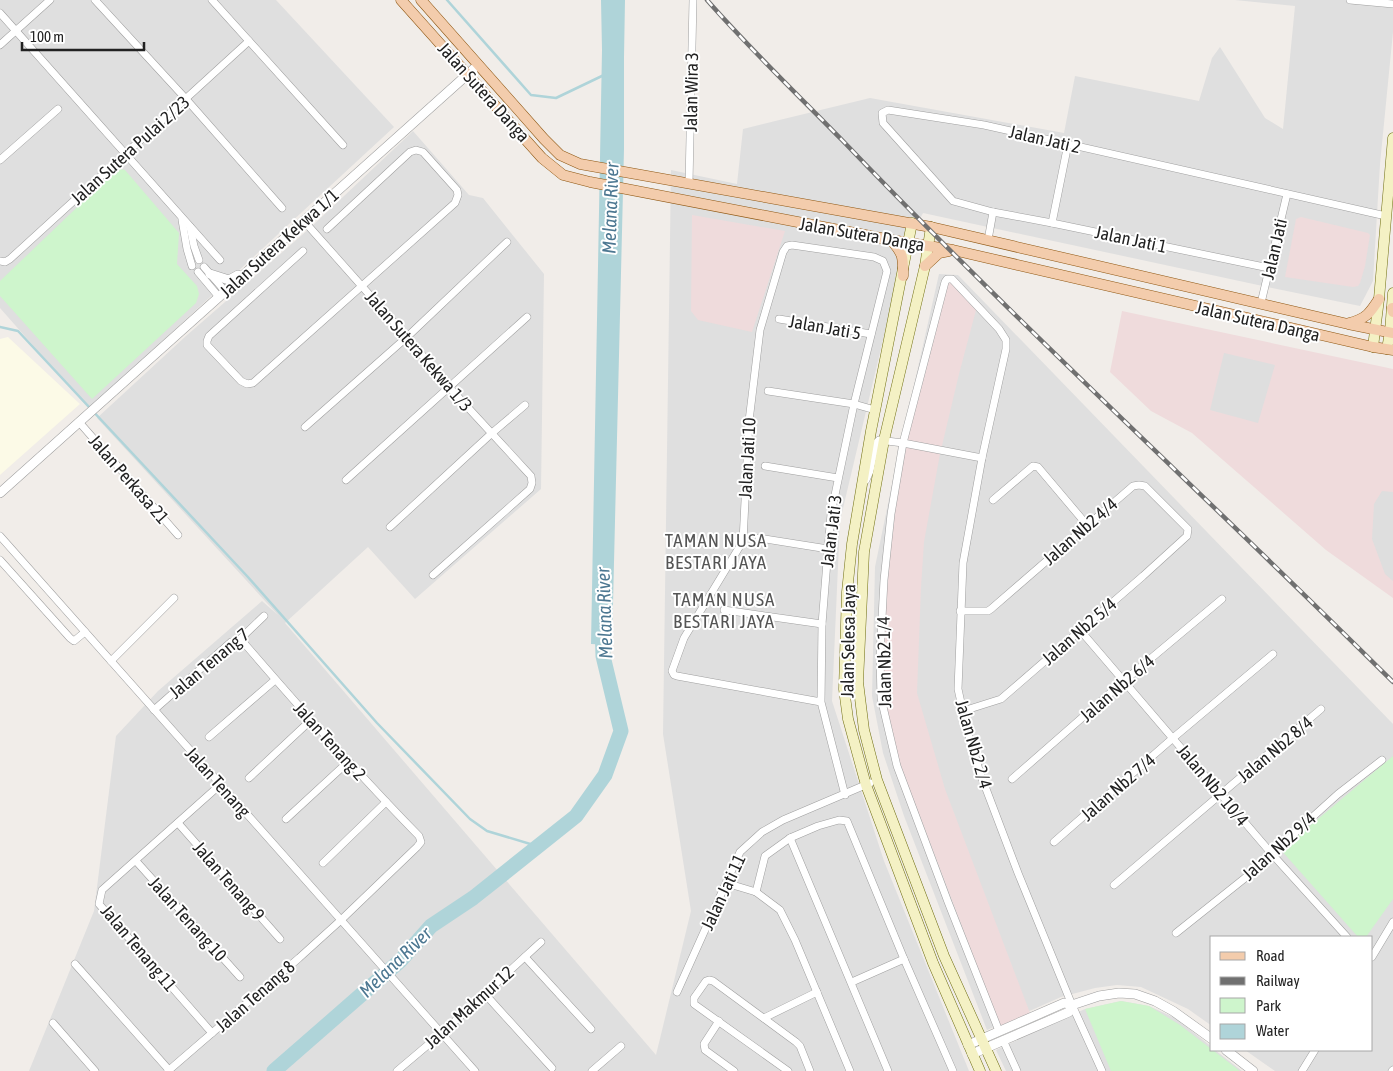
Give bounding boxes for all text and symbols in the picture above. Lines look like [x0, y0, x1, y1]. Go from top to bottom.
scale bar [22, 20, 145, 52]
text: 100 m [30, 28, 64, 45]
street label: Jalan Sutera Danga [434, 38, 534, 146]
street label: Jalan Wira 3 [680, 52, 702, 132]
street label: Jalan Sutera Pulai 2/23 [66, 91, 194, 209]
street label: Jalan Jati 2 [1007, 121, 1083, 157]
water label: Melana River [597, 161, 623, 254]
street label: Jalan Sutera Kekwa 1/1 [215, 184, 343, 302]
street label: Jalan Sutera Danga [798, 213, 926, 255]
street label: Jalan Jati [1257, 216, 1291, 282]
street label: Jalan Jati 1 [1093, 221, 1169, 257]
street label: Jalan Sutera Kekwa 1/3 [361, 287, 477, 415]
street label: Jalan Sutera Danga [1194, 297, 1322, 345]
street label: Jalan Jati 5 [787, 310, 863, 344]
street label: Jalan Jati 10 [734, 417, 760, 499]
street label: Jalan Perkasa 21 [85, 430, 173, 528]
street label: Jalan Nb2 4/4 [1039, 493, 1121, 569]
street label: Jalan Jati 3 [816, 494, 846, 568]
district label: TAMAN NUSA BESTARI JAYA [665, 529, 767, 573]
water label: Melana River [591, 566, 617, 659]
street label: Jalan Selesa Jaya [837, 584, 859, 698]
district label: TAMAN NUSA BESTARI JAYA [673, 588, 775, 632]
street label: Jalan Nb2 5/4 [1038, 593, 1120, 669]
street label: Jalan Nb2 1/4 [873, 616, 895, 708]
street label: Jalan Tenang 7 [165, 623, 253, 703]
street label: Jalan Nb2 6/4 [1076, 650, 1158, 726]
street label: Jalan Nb2 2/4 [951, 697, 997, 791]
street label: Jalan Tenang 2 [289, 698, 371, 784]
street label: Jalan Nb2 8/4 [1233, 712, 1317, 786]
street label: Jalan Nb2 10/4 [1173, 740, 1253, 830]
street label: Jalan Tenang [181, 743, 255, 822]
street label: Jalan Nb2 7/4 [1077, 749, 1159, 825]
street label: Jalan Nb2 9/4 [1238, 808, 1320, 884]
street label: Jalan Tenang 9 [189, 837, 269, 925]
street label: Jalan Jati 11 [696, 851, 750, 933]
street label: Jalan Tenang 10 [145, 872, 231, 966]
street label: Jalan Tenang 11 [97, 900, 181, 996]
water label: Melana River [355, 921, 436, 1002]
legend [1210, 936, 1373, 1051]
text: Road [1256, 947, 1285, 964]
street label: Jalan Tenang 8 [211, 956, 299, 1036]
street label: Jalan Makmur 12 [420, 961, 518, 1053]
text: Railway [1256, 972, 1300, 989]
text: Park [1256, 997, 1281, 1014]
text: Water [1256, 1022, 1289, 1039]

